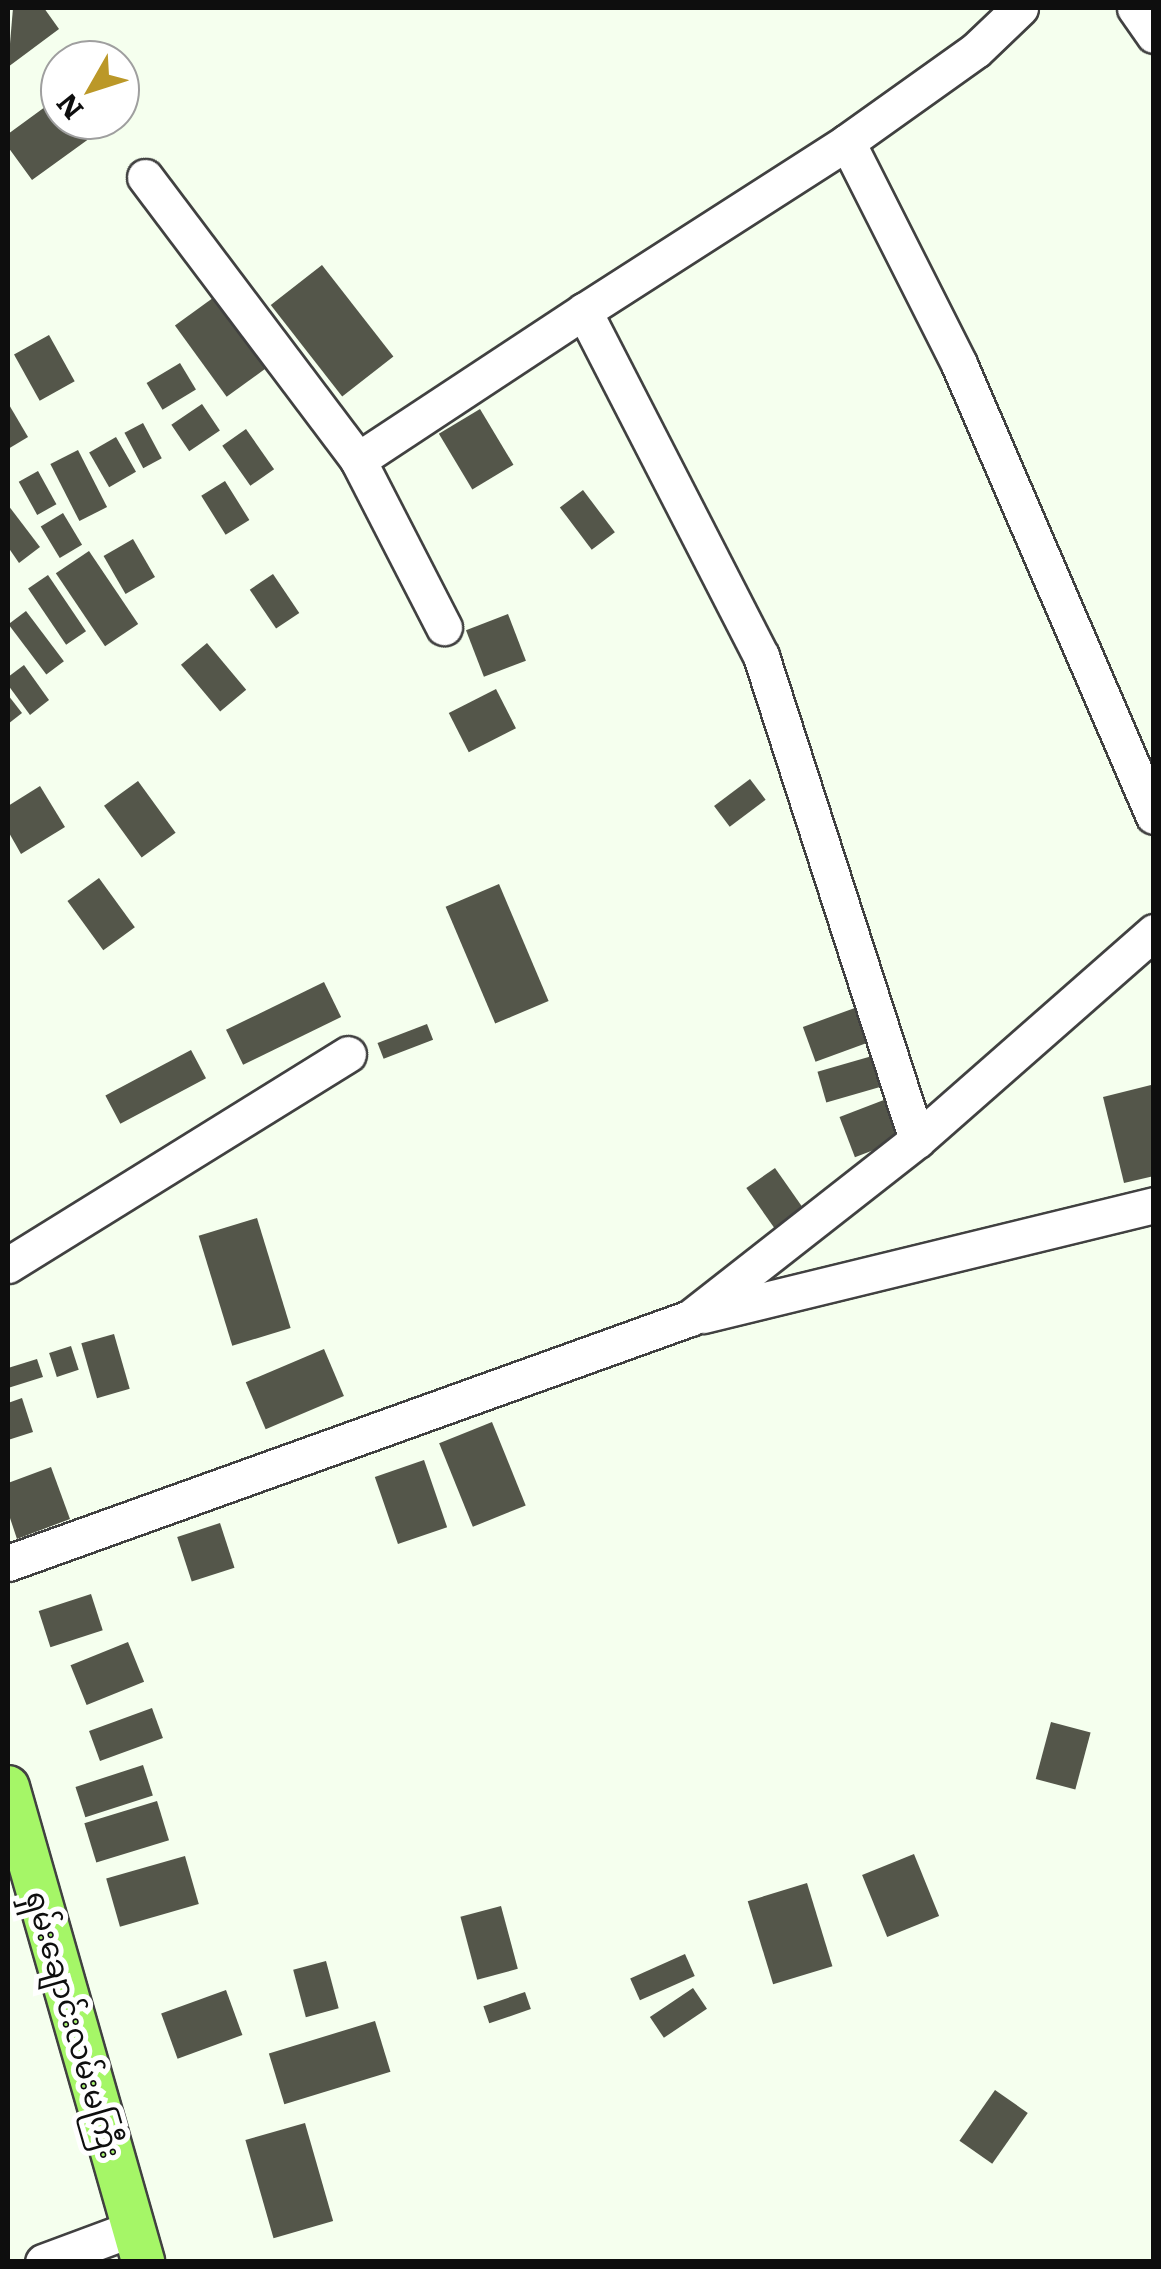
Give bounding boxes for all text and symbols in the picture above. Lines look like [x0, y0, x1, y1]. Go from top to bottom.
north arrow [40, 40, 140, 140]
text: N [45, 85, 92, 130]
street label: ရှမ်းချောင်းလမ်းမကြီး [21, 1886, 131, 2162]

